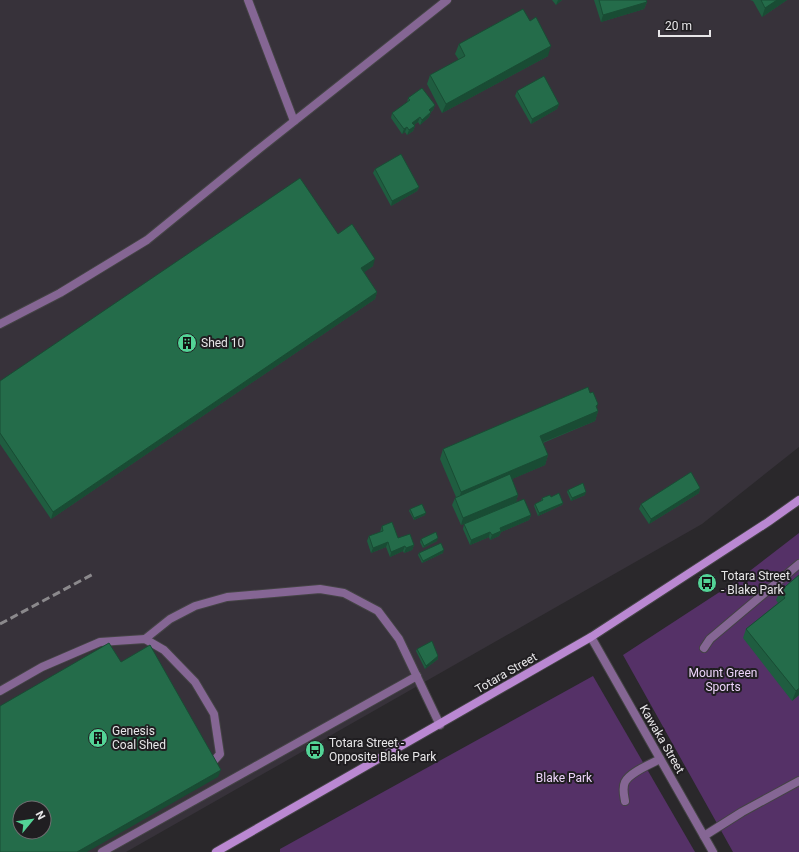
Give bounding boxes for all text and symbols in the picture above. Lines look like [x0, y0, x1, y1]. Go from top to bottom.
scale bar [659, 12, 710, 38]
text: 20 m [665, 19, 692, 33]
building icon: Shed 10 [176, 332, 198, 354]
place label: Shed 10 [201, 336, 245, 350]
place label: Totara Street - Blake Park [721, 569, 790, 597]
bus stop icon: Totara Street - Blake Park [696, 572, 718, 594]
street label: Totara Street [473, 650, 539, 696]
park label: Mount Green Sports [689, 666, 757, 694]
street label: Kawaka Street [637, 702, 687, 776]
place label: Genesis Coal Shed [112, 724, 166, 752]
building icon: Genesis Coal Shed [87, 727, 109, 749]
place label: Totara Street - Opposite Blake Park [329, 736, 437, 764]
bus stop icon: Totara Street - Opposite Blake Park [304, 739, 326, 761]
park label: Blake Park [536, 771, 593, 785]
north arrow [12, 800, 52, 840]
text: N [33, 809, 48, 822]

